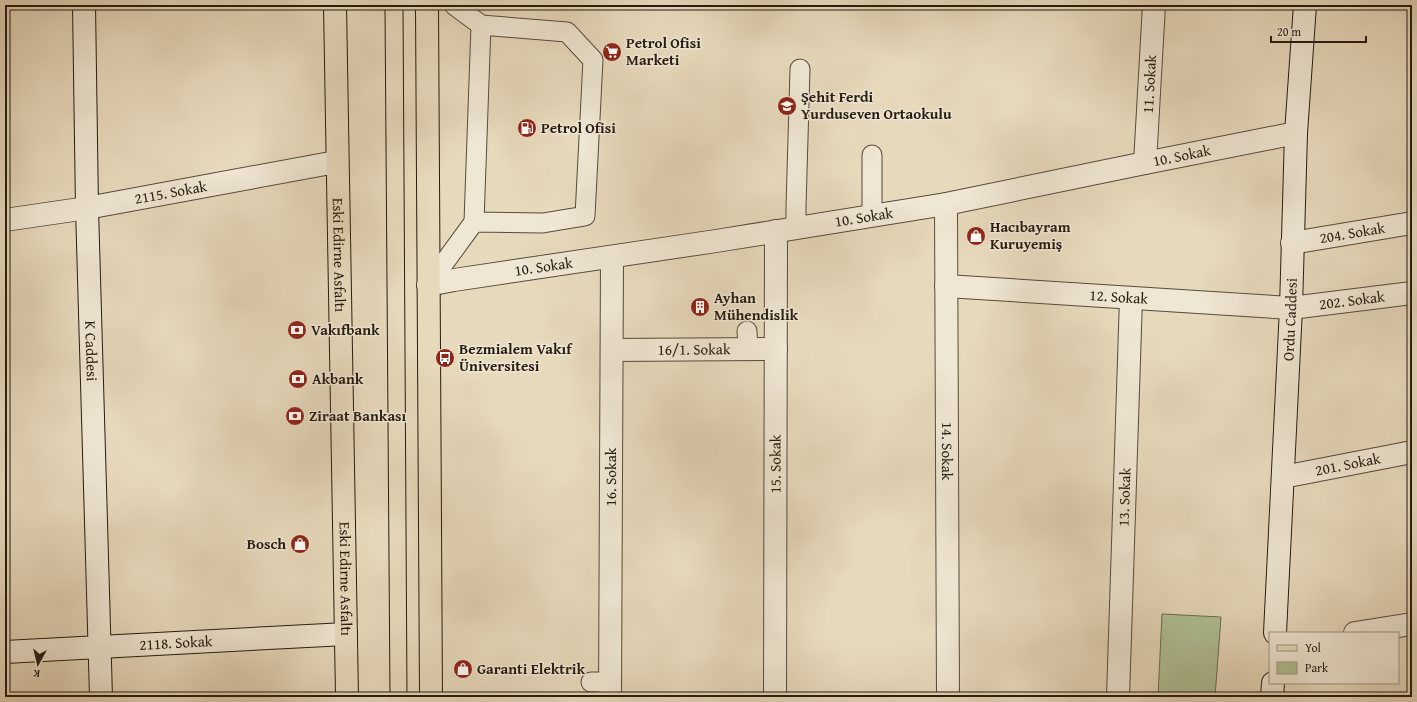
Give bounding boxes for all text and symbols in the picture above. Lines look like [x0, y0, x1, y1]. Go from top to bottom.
scale bar [1271, 18, 1366, 44]
text: 20 m [1277, 23, 1301, 40]
place label: Petrol Ofisi Marketi [626, 32, 701, 70]
supermarket icon: Petrol Ofisi Marketi [601, 41, 623, 63]
street label: 11. Sokak [1137, 54, 1161, 114]
place label: Şehit Ferdi Yurduseven Ortaokulu [801, 86, 952, 124]
school or university icon: Şehit Ferdi Yurduseven Ortaokulu [776, 95, 798, 117]
fuel station icon: Petrol Ofisi [516, 117, 538, 139]
place label: Petrol Ofisi [541, 117, 616, 138]
street label: 10. Sokak [1151, 139, 1213, 171]
street label: 2115. Sokak [133, 175, 209, 209]
street label: Eski Edirne Asfaltı [328, 198, 351, 312]
street label: 10. Sokak [833, 202, 895, 232]
place label: Hacıbayram Kuruyemiş [990, 216, 1071, 254]
street label: 204. Sokak [1318, 217, 1387, 248]
shop icon: Hacıbayram Kuruyemiş [965, 225, 987, 247]
street label: 10. Sokak [513, 251, 574, 281]
street label: Ordu Caddesi [1277, 278, 1302, 361]
street label: 12. Sokak [1089, 284, 1149, 309]
street label: 202. Sokak [1318, 285, 1386, 314]
place label: Ayhan Mühendislik [714, 287, 799, 325]
building icon: Ayhan Mühendislik [689, 296, 711, 318]
bank icon: Vakıfbank [286, 319, 308, 341]
place label: Vakıfbank [311, 319, 380, 340]
street label: K Caddesi [80, 320, 103, 382]
place label: Bezmialem Vakıf Üniversitesi [459, 338, 573, 376]
street label: 16/1. Sokak [657, 338, 731, 360]
bus stop icon: Bezmialem Vakıf Üniversitesi [434, 347, 456, 369]
bank icon: Akbank [287, 368, 309, 390]
place label: Akbank [312, 368, 364, 389]
bank icon: Ziraat Bankası [284, 405, 306, 427]
place label: Ziraat Bankası [309, 405, 407, 426]
street label: 14. Sokak [937, 422, 958, 481]
street label: 15. Sokak [764, 434, 786, 493]
street label: 16. Sokak [600, 447, 621, 506]
street label: 201. Sokak [1313, 447, 1382, 481]
street label: 13. Sokak [1113, 467, 1135, 527]
street label: Eski Edirne Asfaltı [335, 522, 357, 636]
place label: Bosch [247, 533, 286, 554]
shop icon: Bosch [289, 533, 311, 555]
street label: 2118. Sokak [139, 630, 213, 655]
legend [1269, 632, 1399, 684]
text: Yol [1305, 639, 1322, 656]
north arrow [18, 644, 58, 684]
shop icon: Garanti Elektrik [452, 658, 474, 680]
place label: Garanti Elektrik [477, 658, 586, 679]
text: Park [1305, 659, 1329, 676]
text: K [32, 665, 41, 682]

